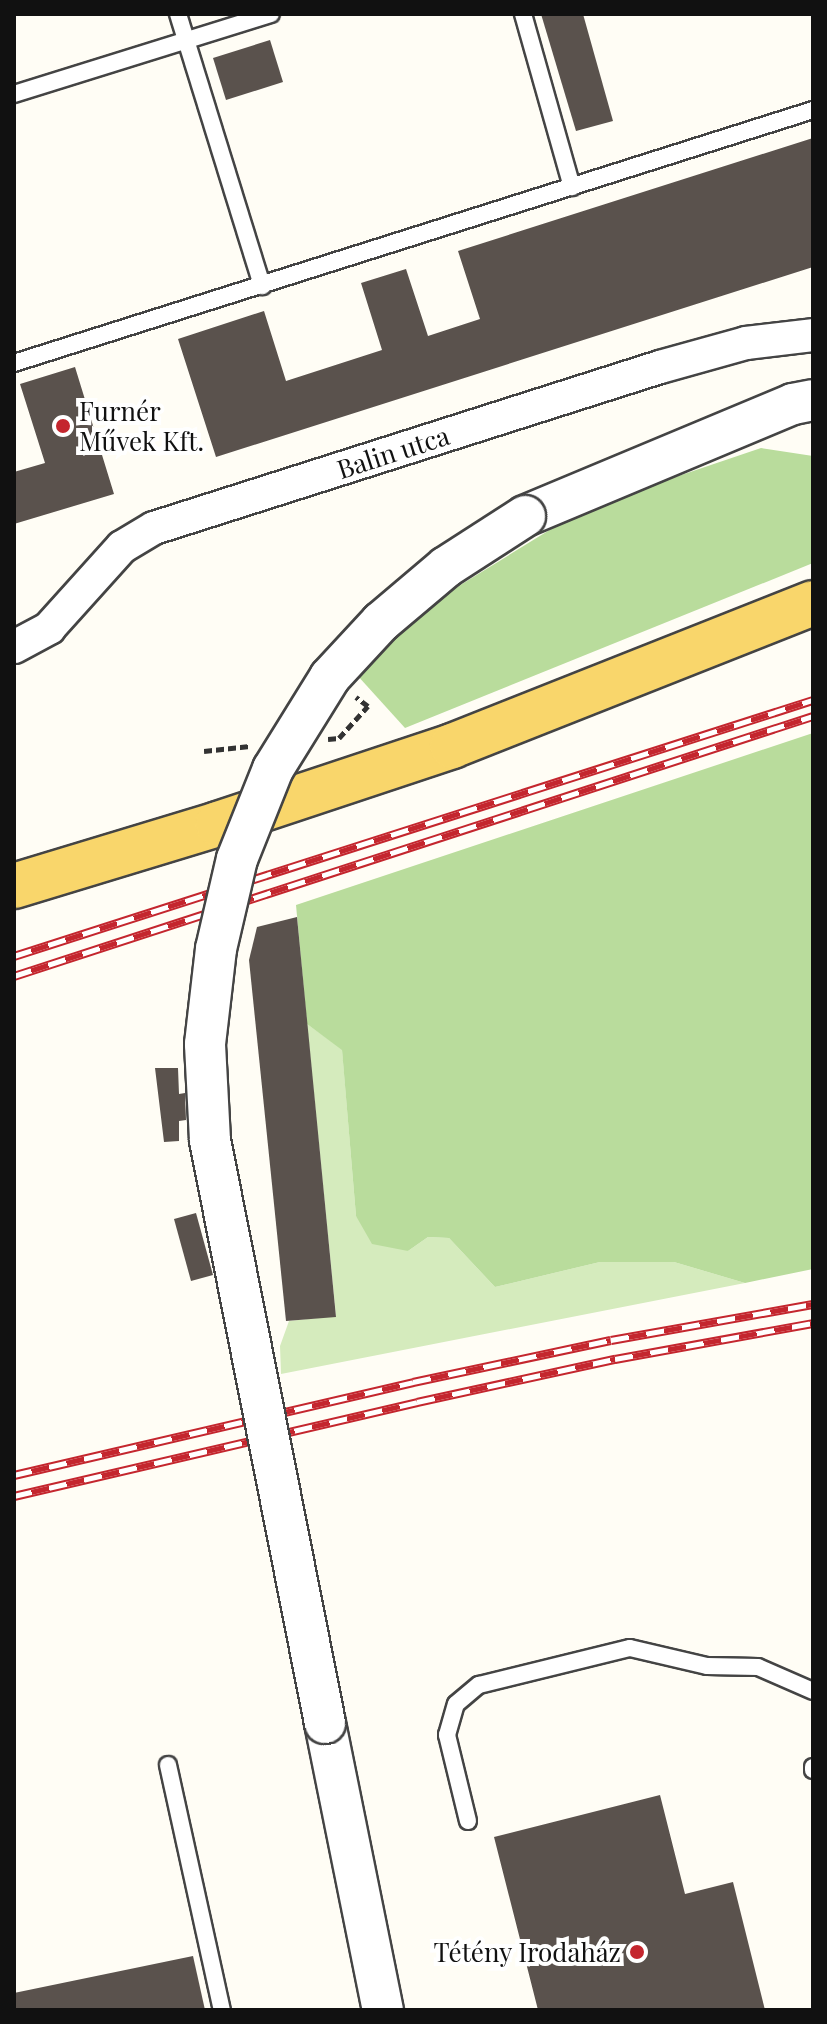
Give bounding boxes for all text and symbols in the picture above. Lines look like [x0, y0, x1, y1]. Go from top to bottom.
place label: Furnér Művek Kft. [79, 395, 204, 456]
marker: Furnér Művek Kft. [54, 417, 72, 435]
street label: Balin utca [333, 419, 453, 485]
place label: Tétény Irodaház [433, 1936, 621, 1968]
marker: Tétény Irodaház [628, 1943, 646, 1961]

